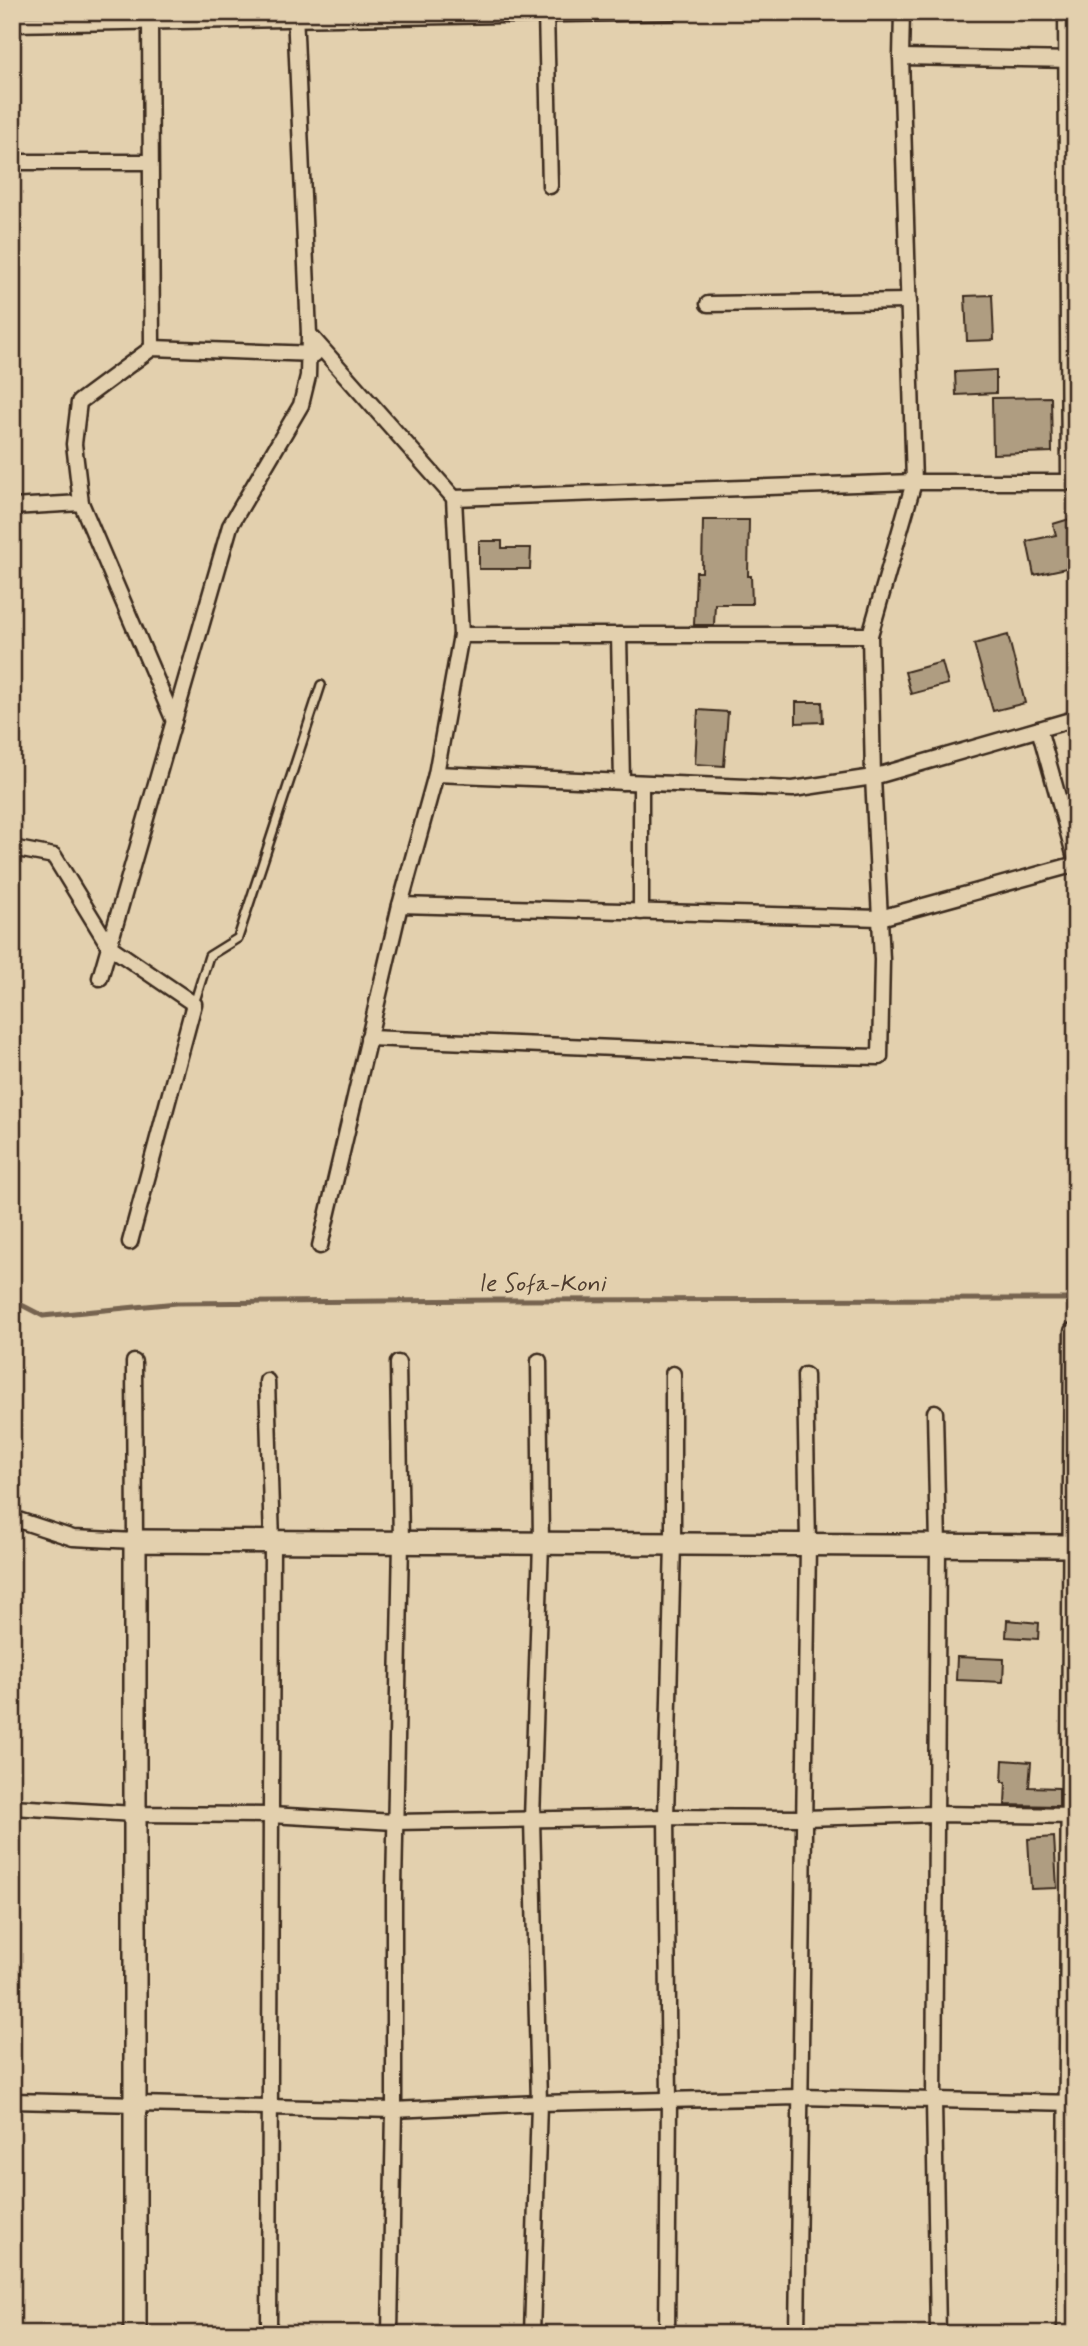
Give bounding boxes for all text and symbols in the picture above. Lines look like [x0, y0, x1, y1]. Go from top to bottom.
water label: le Sofa-Koni [479, 1269, 607, 1300]

